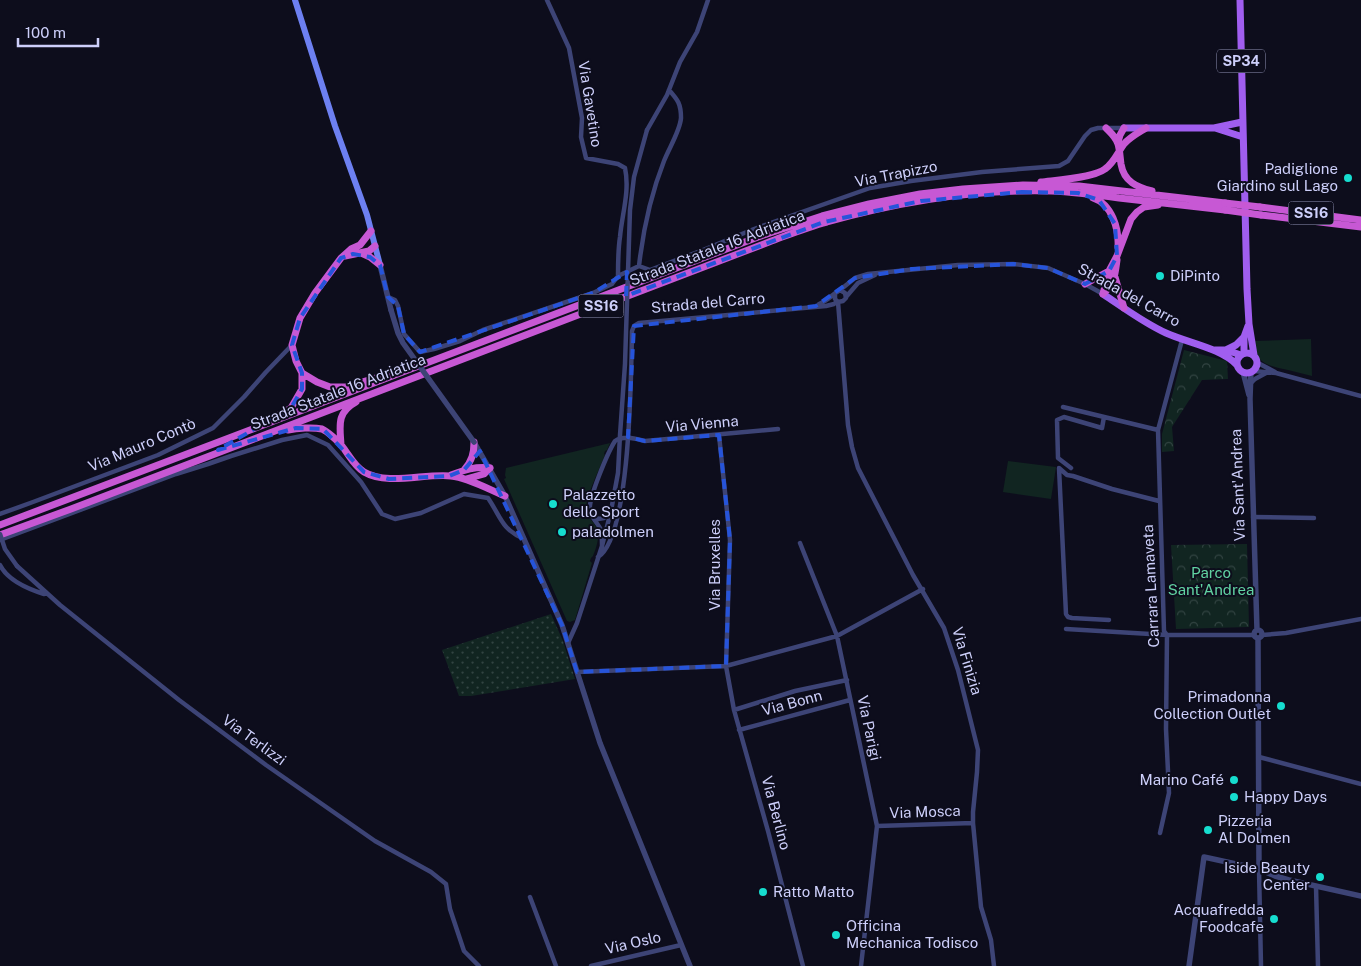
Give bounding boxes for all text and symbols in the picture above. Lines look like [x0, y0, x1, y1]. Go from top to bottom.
scale bar [18, 15, 98, 47]
text: 100 m [25, 24, 66, 41]
road number: SP34 [1217, 49, 1265, 72]
street label: Via Gavetino [575, 60, 606, 148]
street label: Via Trapizzo [853, 157, 939, 190]
place label: Padiglione Giardino sul Lago [1217, 160, 1338, 194]
marker: Padiglione Giardino sul Lago [1342, 172, 1354, 184]
road number: SS16 [1288, 202, 1334, 224]
street label: Strada Statale 16 Adriatica [627, 206, 807, 289]
street label: Strada del Carro [1075, 259, 1183, 330]
place label: DiPinto [1170, 267, 1220, 284]
marker: DiPinto [1154, 270, 1166, 282]
street label: Strada del Carro [650, 289, 766, 316]
road number: SS16 [578, 294, 624, 318]
street label: Strada Statale 16 Adriatica [248, 350, 428, 433]
street label: Via Vienna [665, 412, 739, 435]
street label: Via Mauro Contò [86, 414, 198, 475]
street label: Via Sant'Andrea [1227, 429, 1248, 541]
place label: Palazzetto dello Sport [563, 486, 640, 520]
marker: Palazzetto dello Sport [547, 498, 559, 510]
street label: Via Bruxelles [706, 519, 723, 611]
place label: paladolmen [572, 523, 654, 540]
street label: Carrara Lamaveta [1139, 524, 1162, 648]
marker: paladolmen [556, 526, 568, 538]
park label: Parco Sant'Andrea [1168, 564, 1254, 598]
street label: Via Finizia [949, 625, 986, 697]
street label: Via Bonn [760, 686, 824, 719]
place label: Primadonna Collection Outlet [1153, 688, 1271, 722]
street label: Via Parigi [854, 694, 885, 762]
marker: Primadonna Collection Outlet [1275, 700, 1287, 712]
street label: Via Terlizzi [219, 711, 289, 768]
place label: Marino Café [1140, 771, 1224, 788]
street label: Via Berlino [758, 774, 794, 852]
marker: Marino Café [1228, 774, 1240, 786]
place label: Happy Days [1244, 788, 1327, 805]
marker: Happy Days [1228, 791, 1240, 803]
street label: Via Mosca [889, 802, 961, 821]
place label: Pizzeria Al Dolmen [1218, 812, 1290, 846]
marker: Pizzeria Al Dolmen [1202, 824, 1214, 836]
place label: Iside Beauty Center [1224, 859, 1310, 893]
marker: Iside Beauty Center [1314, 871, 1326, 883]
place label: Ratto Matto [773, 883, 854, 900]
marker: Ratto Matto [757, 886, 769, 898]
place label: Acquafredda Foodcafe [1173, 901, 1264, 935]
marker: Acquafredda Foodcafe [1268, 913, 1280, 925]
place label: Officina Mechanica Todisco [846, 917, 978, 951]
street label: Via Oslo [603, 928, 663, 957]
marker: Officina Mechanica Todisco [830, 929, 842, 941]

